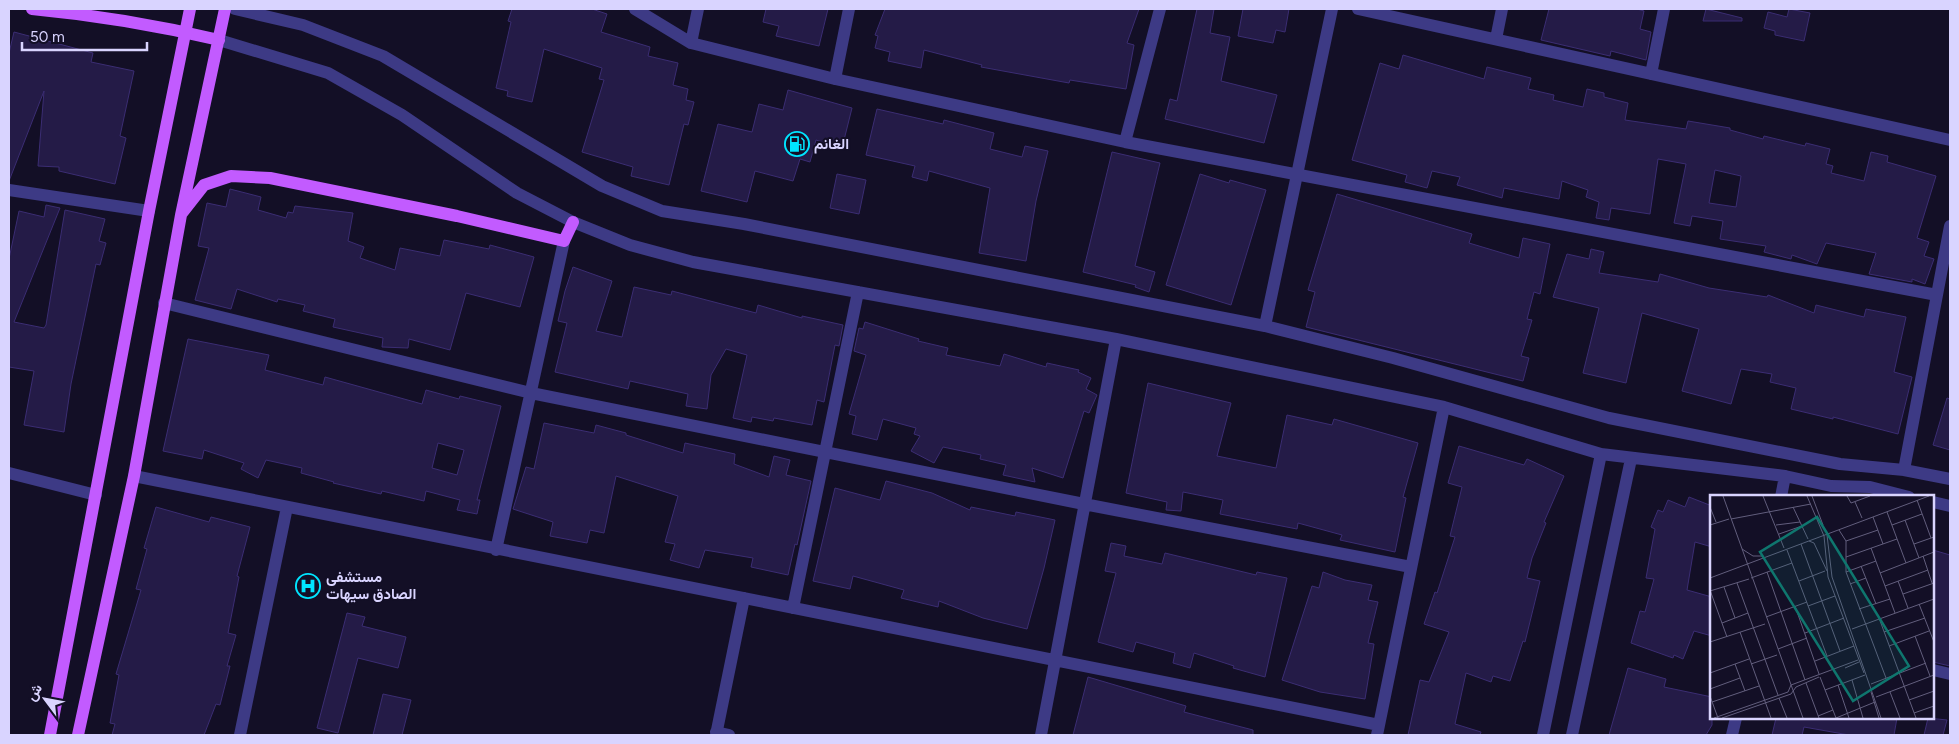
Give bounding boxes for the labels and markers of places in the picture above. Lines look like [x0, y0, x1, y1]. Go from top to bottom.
fuel station icon: الغانم [784, 131, 810, 157]
place label: الغانم [814, 135, 849, 154]
place label: مستشفى الصادق سيهات [326, 568, 416, 603]
hospital icon: مستشفى الصادق سيهات [295, 573, 321, 599]

